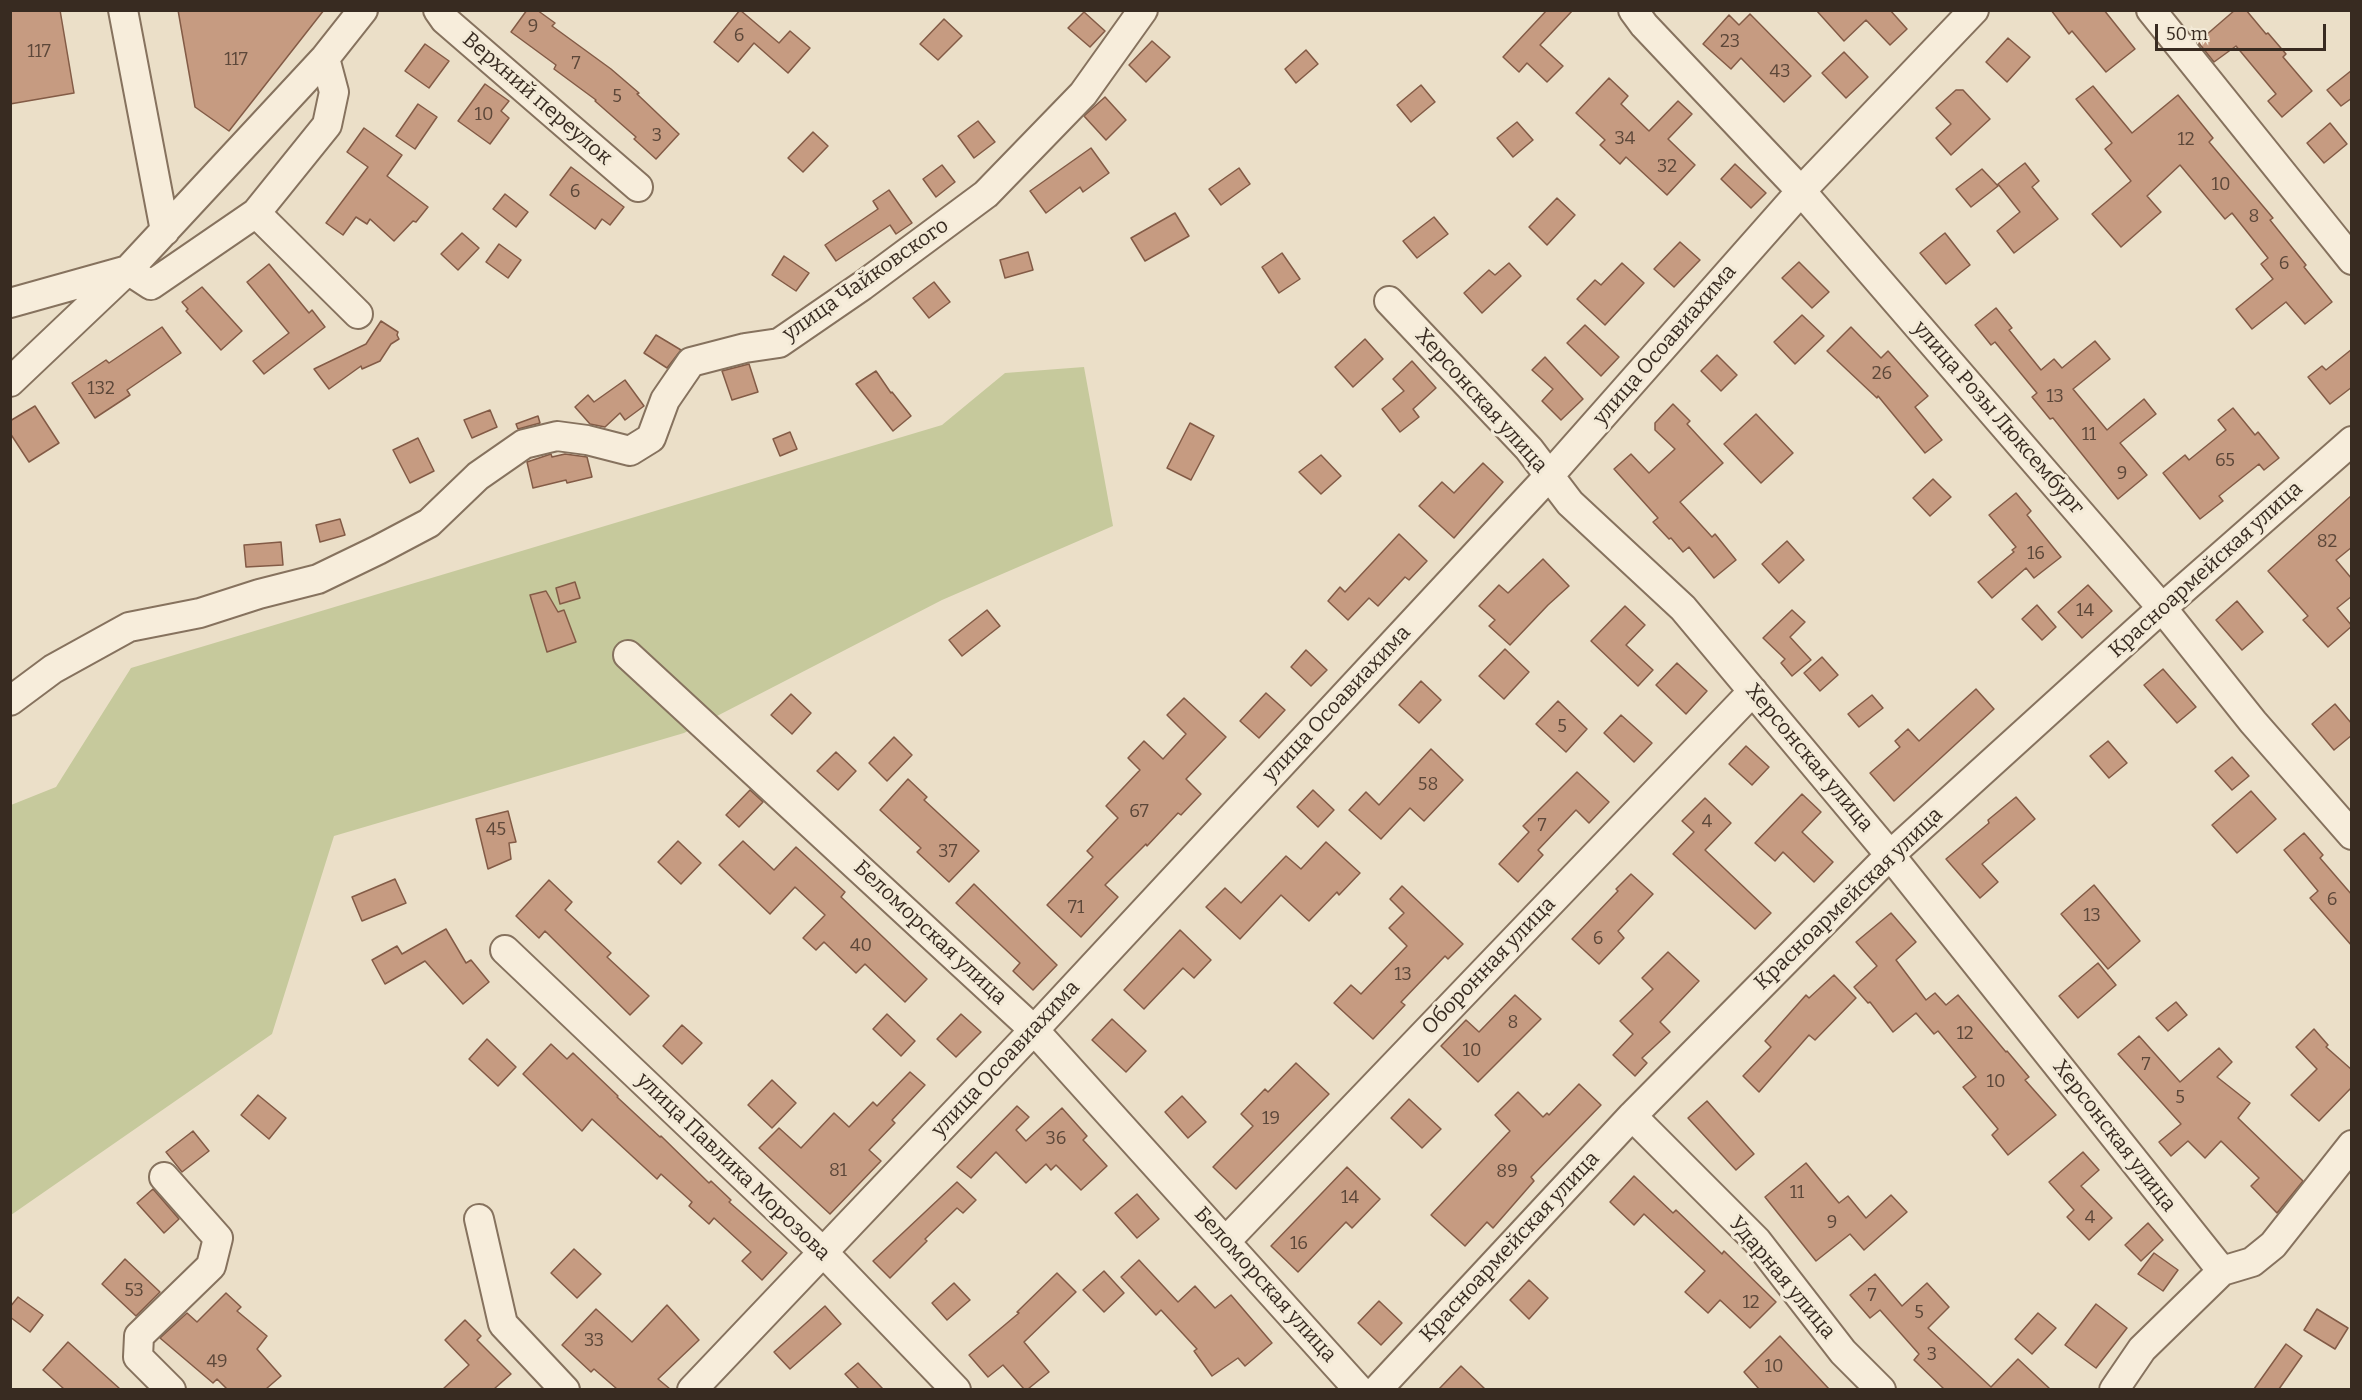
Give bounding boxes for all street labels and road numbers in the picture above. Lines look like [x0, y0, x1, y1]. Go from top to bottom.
street label: Верхний переулок [457, 27, 617, 171]
street label: улица Чайковского [778, 213, 954, 347]
street label: улица Осоавиахима [1588, 259, 1742, 431]
street label: улица Розы Люксембург [1907, 316, 2089, 520]
street label: Херсонская улица [1410, 324, 1552, 478]
street label: Красноармейская улица [2104, 476, 2308, 664]
street label: улица Осоавиахима [1258, 620, 1416, 788]
street label: Херсонская улица [1740, 679, 1878, 837]
street label: Красноармейская улица [1750, 803, 1948, 995]
street label: Беломорская улица [848, 855, 1012, 1011]
street label: Оборонная улица [1417, 892, 1561, 1040]
street label: улица Осоавиахима [927, 975, 1085, 1143]
street label: Херсонская улица [2047, 1055, 2181, 1217]
street label: улица Павлика Морозова [631, 1068, 835, 1266]
street label: Красноармейская улица [1415, 1146, 1605, 1348]
street label: Беломорская улица [1189, 1202, 1341, 1368]
street label: Ударная улица [1723, 1212, 1841, 1344]

